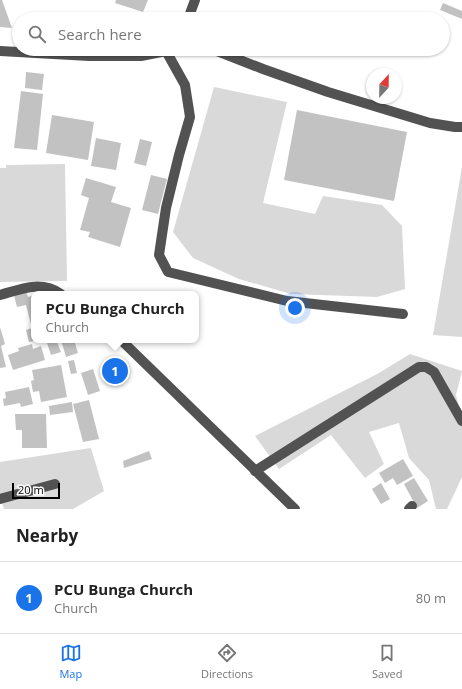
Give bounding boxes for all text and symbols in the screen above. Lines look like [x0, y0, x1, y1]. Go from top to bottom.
search box [12, 12, 450, 56]
icon: search [26, 23, 48, 45]
text: Search here [58, 24, 142, 44]
north arrow [366, 68, 402, 104]
popup [31, 291, 199, 343]
text: PCU Bunga Church [45, 298, 185, 318]
your location [285, 298, 305, 318]
text: Church [45, 318, 89, 336]
pin: 1 [102, 356, 128, 386]
scale bar [12, 481, 60, 500]
text: 20 m [18, 482, 44, 497]
text: Nearby [16, 524, 78, 547]
text: PCU Bunga Church [54, 579, 193, 599]
text: 1 [25, 589, 33, 607]
text: 80 m [416, 589, 446, 607]
text: Church [54, 599, 98, 617]
tab: Map [59, 642, 82, 681]
tab: Directions [201, 642, 253, 681]
tab: Saved [372, 642, 403, 681]

